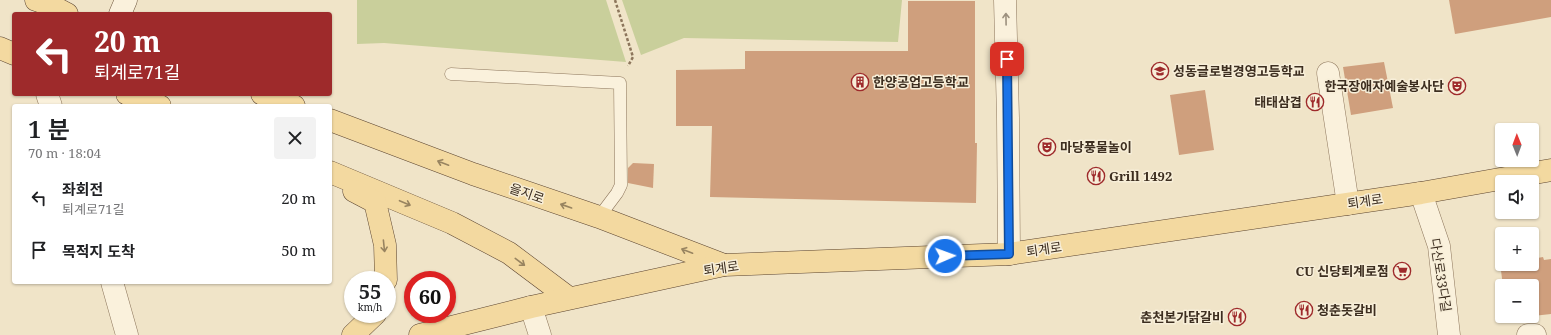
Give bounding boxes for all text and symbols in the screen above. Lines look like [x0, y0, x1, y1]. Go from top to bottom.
one-way arrow [1002, 13, 1009, 26]
text: 20 m [94, 22, 161, 60]
icon: left [28, 28, 80, 80]
pin [990, 42, 1024, 76]
icon: arrive [996, 48, 1018, 70]
text: 퇴계로71길 [94, 60, 180, 84]
school or university icon: 성동글로벌경영고등학교 [1150, 61, 1170, 81]
place label: 성동글로벌경영고등학교 [1173, 62, 1305, 80]
building icon: 한양공업고등학교 [850, 72, 870, 92]
place label: 한양공업고등학교 [873, 73, 969, 91]
theatre icon: 한국장애자예술봉사단 [1447, 76, 1467, 96]
place label: 한국장애자예술봉사단 [1324, 77, 1444, 95]
restaurant icon: 태태삼겹 [1305, 92, 1325, 112]
place label: 태태삼겹 [1254, 93, 1302, 111]
text: 1 분 [28, 112, 70, 145]
button: close [274, 117, 316, 159]
north arrow [1495, 123, 1539, 167]
map controls [1495, 123, 1539, 323]
theatre icon: 마당풍물놀이 [1037, 137, 1057, 157]
place label: 마당풍물놀이 [1060, 138, 1132, 156]
text: 70 m · 18:04 [28, 144, 101, 162]
one-way arrow [437, 158, 449, 166]
restaurant icon: Grill 1492 [1086, 166, 1106, 186]
place label: Grill 1492 [1109, 167, 1172, 185]
button: sound [1495, 175, 1539, 219]
text: 좌회전 [62, 179, 103, 199]
street label: 을지로 [507, 179, 547, 207]
icon: left [28, 187, 50, 209]
text: 20 m [281, 188, 316, 208]
street label: 퇴계로 [1346, 190, 1384, 212]
text: 퇴계로71길 [62, 200, 124, 218]
one-way arrow [398, 200, 410, 208]
one-way arrow [560, 201, 572, 209]
button: + [1495, 227, 1539, 271]
position arrow [924, 235, 966, 277]
street label: 다산로33다길 [1426, 237, 1456, 313]
street label: 퇴계로 [1025, 238, 1063, 260]
icon: arrive [28, 239, 50, 261]
one-way arrow [381, 239, 388, 252]
text: 50 m [281, 240, 316, 260]
text: 목적지 도착 [62, 241, 135, 261]
one-way arrow [682, 247, 694, 255]
street label: 퇴계로 [702, 257, 740, 279]
one-way arrow [515, 258, 526, 266]
supermarket icon: CU 신당퇴계로점 [1392, 261, 1412, 281]
place label: CU 신당퇴계로점 [1295, 262, 1389, 280]
speed limit sign: 60 [404, 271, 456, 323]
text: 55 [359, 278, 381, 305]
button: − [1495, 279, 1539, 323]
text: km/h [358, 300, 382, 314]
restaurant icon: 청춘돗갈비 [1294, 300, 1314, 320]
place label: 청춘돗갈비 [1317, 301, 1377, 319]
restaurant icon: 춘천본가닭갈비 [1227, 307, 1247, 327]
place label: 춘천본가닭갈비 [1140, 308, 1224, 326]

